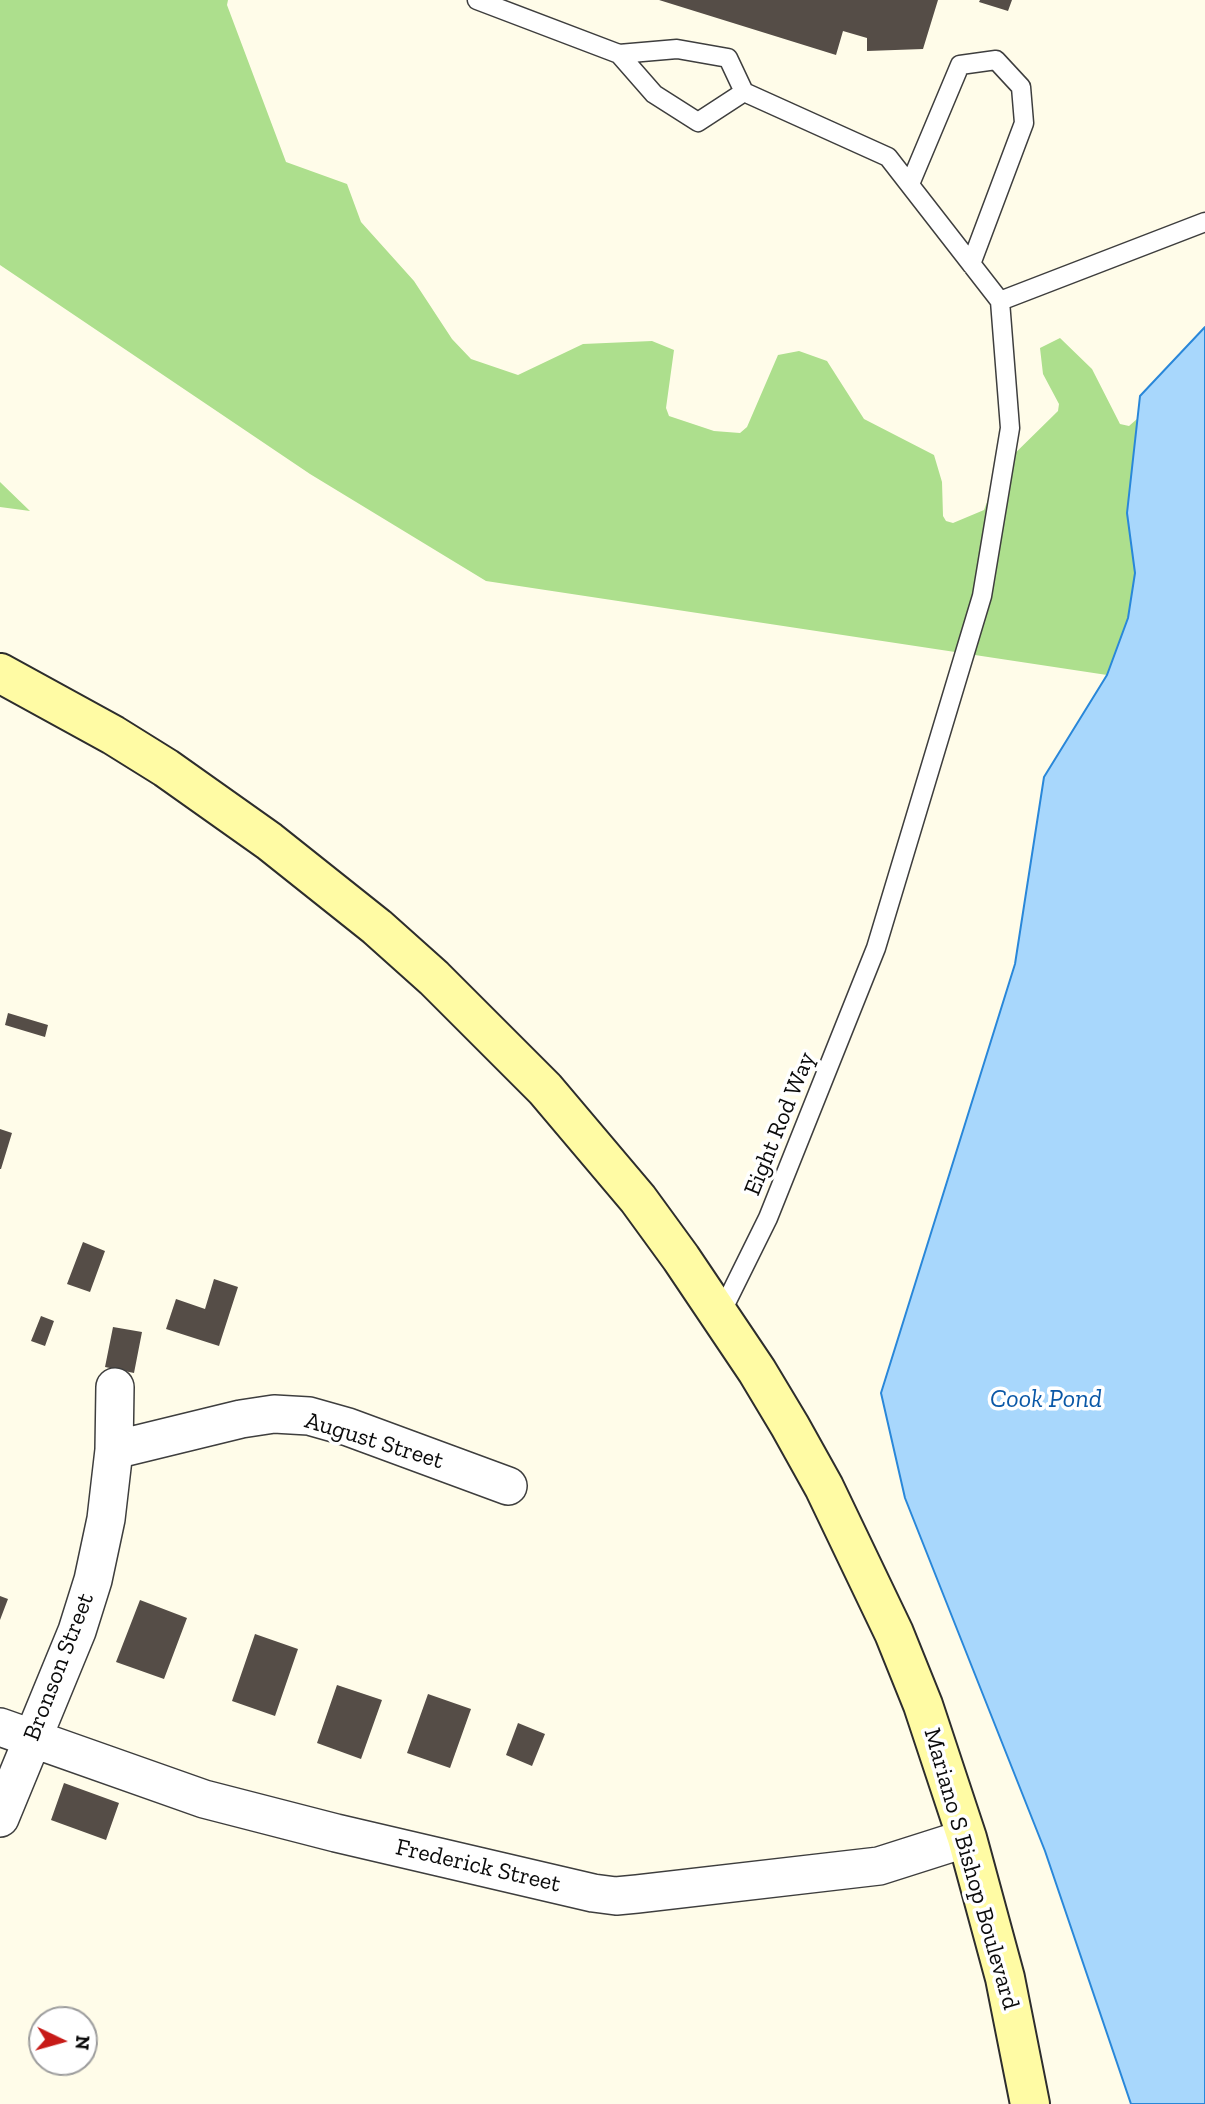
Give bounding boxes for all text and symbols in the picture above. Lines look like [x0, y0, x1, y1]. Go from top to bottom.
street label: Eight Rod Way [738, 1048, 822, 1200]
water label: Cook Pond [990, 1384, 1102, 1416]
street label: August Street [301, 1406, 447, 1476]
street label: Bronson Street [18, 1589, 100, 1745]
street label: Mariano S Bishop Boulevard [917, 1725, 1025, 2013]
street label: Frederick Street [393, 1833, 563, 1899]
north arrow [28, 2006, 98, 2076]
text: N [70, 2034, 95, 2051]

